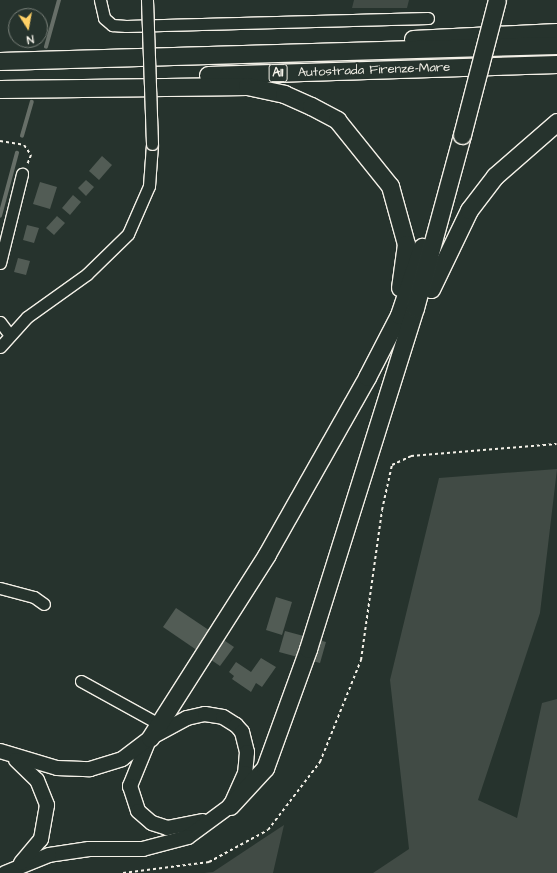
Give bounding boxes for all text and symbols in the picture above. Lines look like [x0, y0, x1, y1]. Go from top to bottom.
north arrow [8, 8, 48, 48]
text: N [25, 31, 35, 47]
street label: Autostrada Firenze-Mare [298, 60, 450, 80]
road number: A11 [268, 63, 288, 83]

